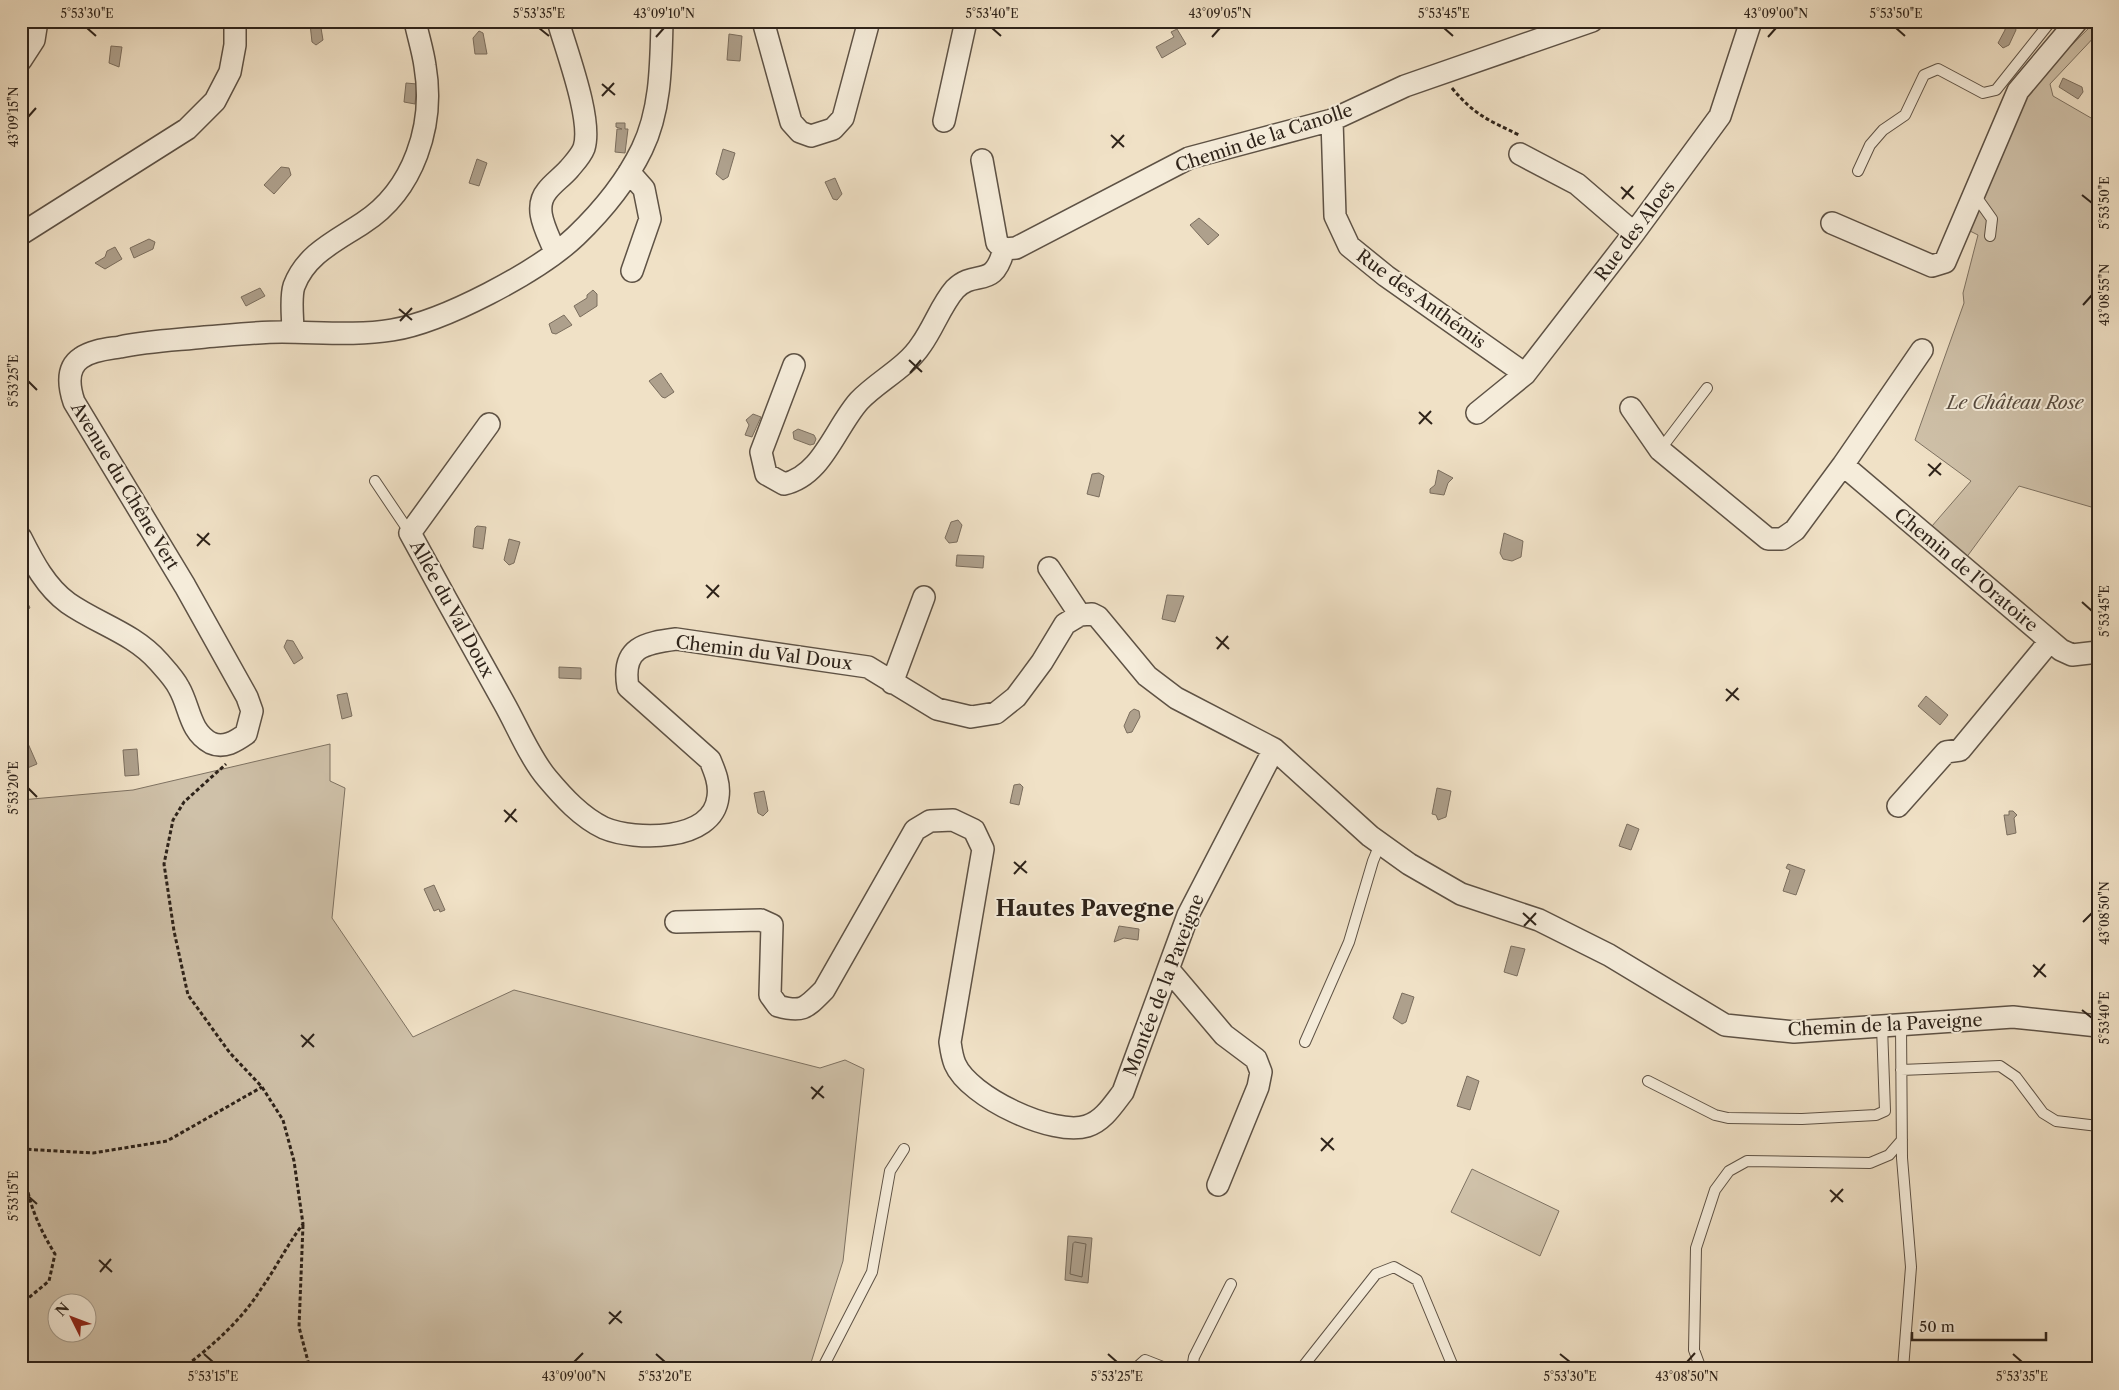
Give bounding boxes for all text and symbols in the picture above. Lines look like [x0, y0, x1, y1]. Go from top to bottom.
text: 5°53'30"E [60, 6, 114, 21]
text: 5°53'35"E [513, 6, 565, 21]
text: 43°09'10"N [633, 6, 695, 21]
text: 5°53'40"E [966, 6, 1018, 21]
text: 43°09'05"N [1188, 6, 1252, 21]
text: 5°53'45"E [1418, 6, 1470, 21]
text: 43°09'00"N [1744, 6, 1808, 21]
text: 5°53'50"E [1869, 6, 1923, 21]
text: 43°09'15"N [6, 87, 21, 147]
street label: Chemin de la Canolle [1173, 99, 1355, 177]
text: 5°53'50"E [2097, 176, 2112, 230]
street label: Rue des Aloes [1590, 177, 1680, 285]
street label: Rue des Anthémis [1352, 245, 1490, 353]
text: 43°08'55"N [2097, 264, 2112, 326]
text: 5°53'25"E [6, 355, 21, 407]
park label: Le Château Rose [1945, 392, 2085, 414]
street label: Avenue du Chêne Vert [66, 397, 184, 574]
street label: Chemin de l'Oratoire [1890, 503, 2042, 637]
street label: Allée du Val Doux [405, 536, 499, 682]
text: 5°53'45"E [2097, 585, 2112, 637]
street label: Chemin du Val Doux [674, 631, 854, 675]
text: 5°53'20"E [6, 761, 21, 815]
text: 43°08'50"N [2097, 881, 2112, 945]
street label: Montée de la Paveigne [1119, 891, 1209, 1079]
district label: Hautes Pavegne [996, 895, 1174, 922]
text: 5°53'40"E [2097, 992, 2112, 1044]
street label: Chemin de la Paveigne [1787, 1009, 1983, 1041]
text: 5°53'15"E [6, 1171, 21, 1221]
north arrow [48, 1292, 98, 1342]
text: N [52, 1299, 73, 1320]
scale bar [1912, 1310, 2045, 1342]
text: 50 m [1919, 1317, 1955, 1336]
text: 5°53'15"E [188, 1369, 238, 1384]
text: 43°09'00"N [542, 1369, 606, 1384]
text: 5°53'20"E [638, 1369, 692, 1384]
text: 5°53'25"E [1091, 1369, 1143, 1384]
text: 5°53'30"E [1543, 1369, 1597, 1384]
text: 43°08'50"N [1655, 1369, 1719, 1384]
text: 5°53'35"E [1996, 1369, 2048, 1384]

